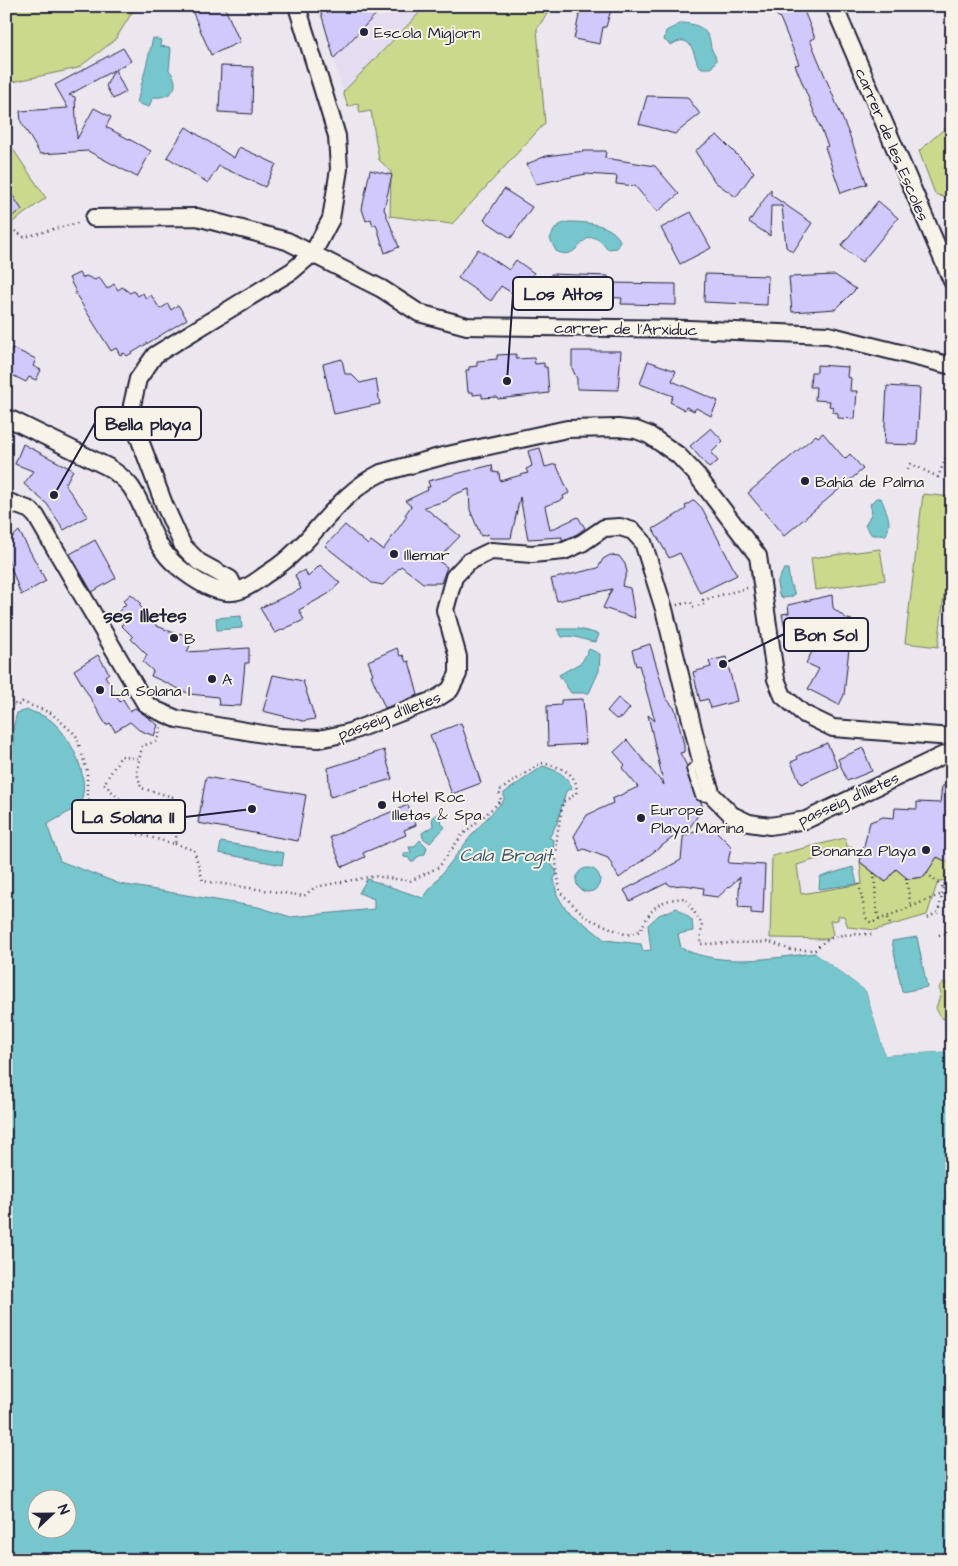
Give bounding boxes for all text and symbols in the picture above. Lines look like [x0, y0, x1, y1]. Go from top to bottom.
place label: Escola Migjorn [374, 22, 480, 45]
marker: Escola Migjorn [358, 26, 370, 38]
street label: carrer de les Escoles [850, 64, 934, 224]
callout: Los Altos [513, 277, 613, 310]
text: Los Altos [523, 282, 603, 307]
street label: carrer de l'Arxiduc [554, 317, 698, 341]
callout: Bella playa [95, 407, 201, 440]
text: Bella playa [105, 412, 192, 438]
place label: Bahía de Palma [815, 471, 924, 493]
marker: Bahía de Palma [799, 475, 811, 487]
place label: Illemar [404, 544, 450, 566]
marker: Illemar [388, 548, 400, 560]
district label: ses Illetes [103, 603, 187, 630]
callout: Bon Sol [784, 618, 868, 651]
text: Bon Sol [794, 623, 858, 648]
place label: B [184, 628, 196, 650]
marker: B [168, 632, 180, 644]
place label: A [222, 669, 232, 691]
marker: A [206, 673, 218, 685]
place label: La Solana I [110, 680, 191, 702]
marker: La Solana I [94, 684, 106, 696]
street label: passeig d'Illetes [335, 686, 444, 747]
street label: passeig d'Illetes [794, 767, 903, 832]
place label: Hotel Roc Illetas & Spa [392, 786, 482, 826]
marker: Hotel Roc Illetas & Spa [376, 799, 388, 811]
place label: Europe Playa Marina [651, 799, 744, 840]
callout: La Solana II [72, 800, 185, 833]
text: La Solana II [81, 805, 175, 830]
marker: Europe Playa Marina [635, 812, 647, 824]
place label: Bonanza Playa [811, 840, 916, 863]
water label: Cala Brogit [459, 843, 554, 869]
marker: Bonanza Playa [920, 844, 932, 856]
north arrow [28, 1488, 78, 1538]
text: N [52, 1502, 74, 1518]

